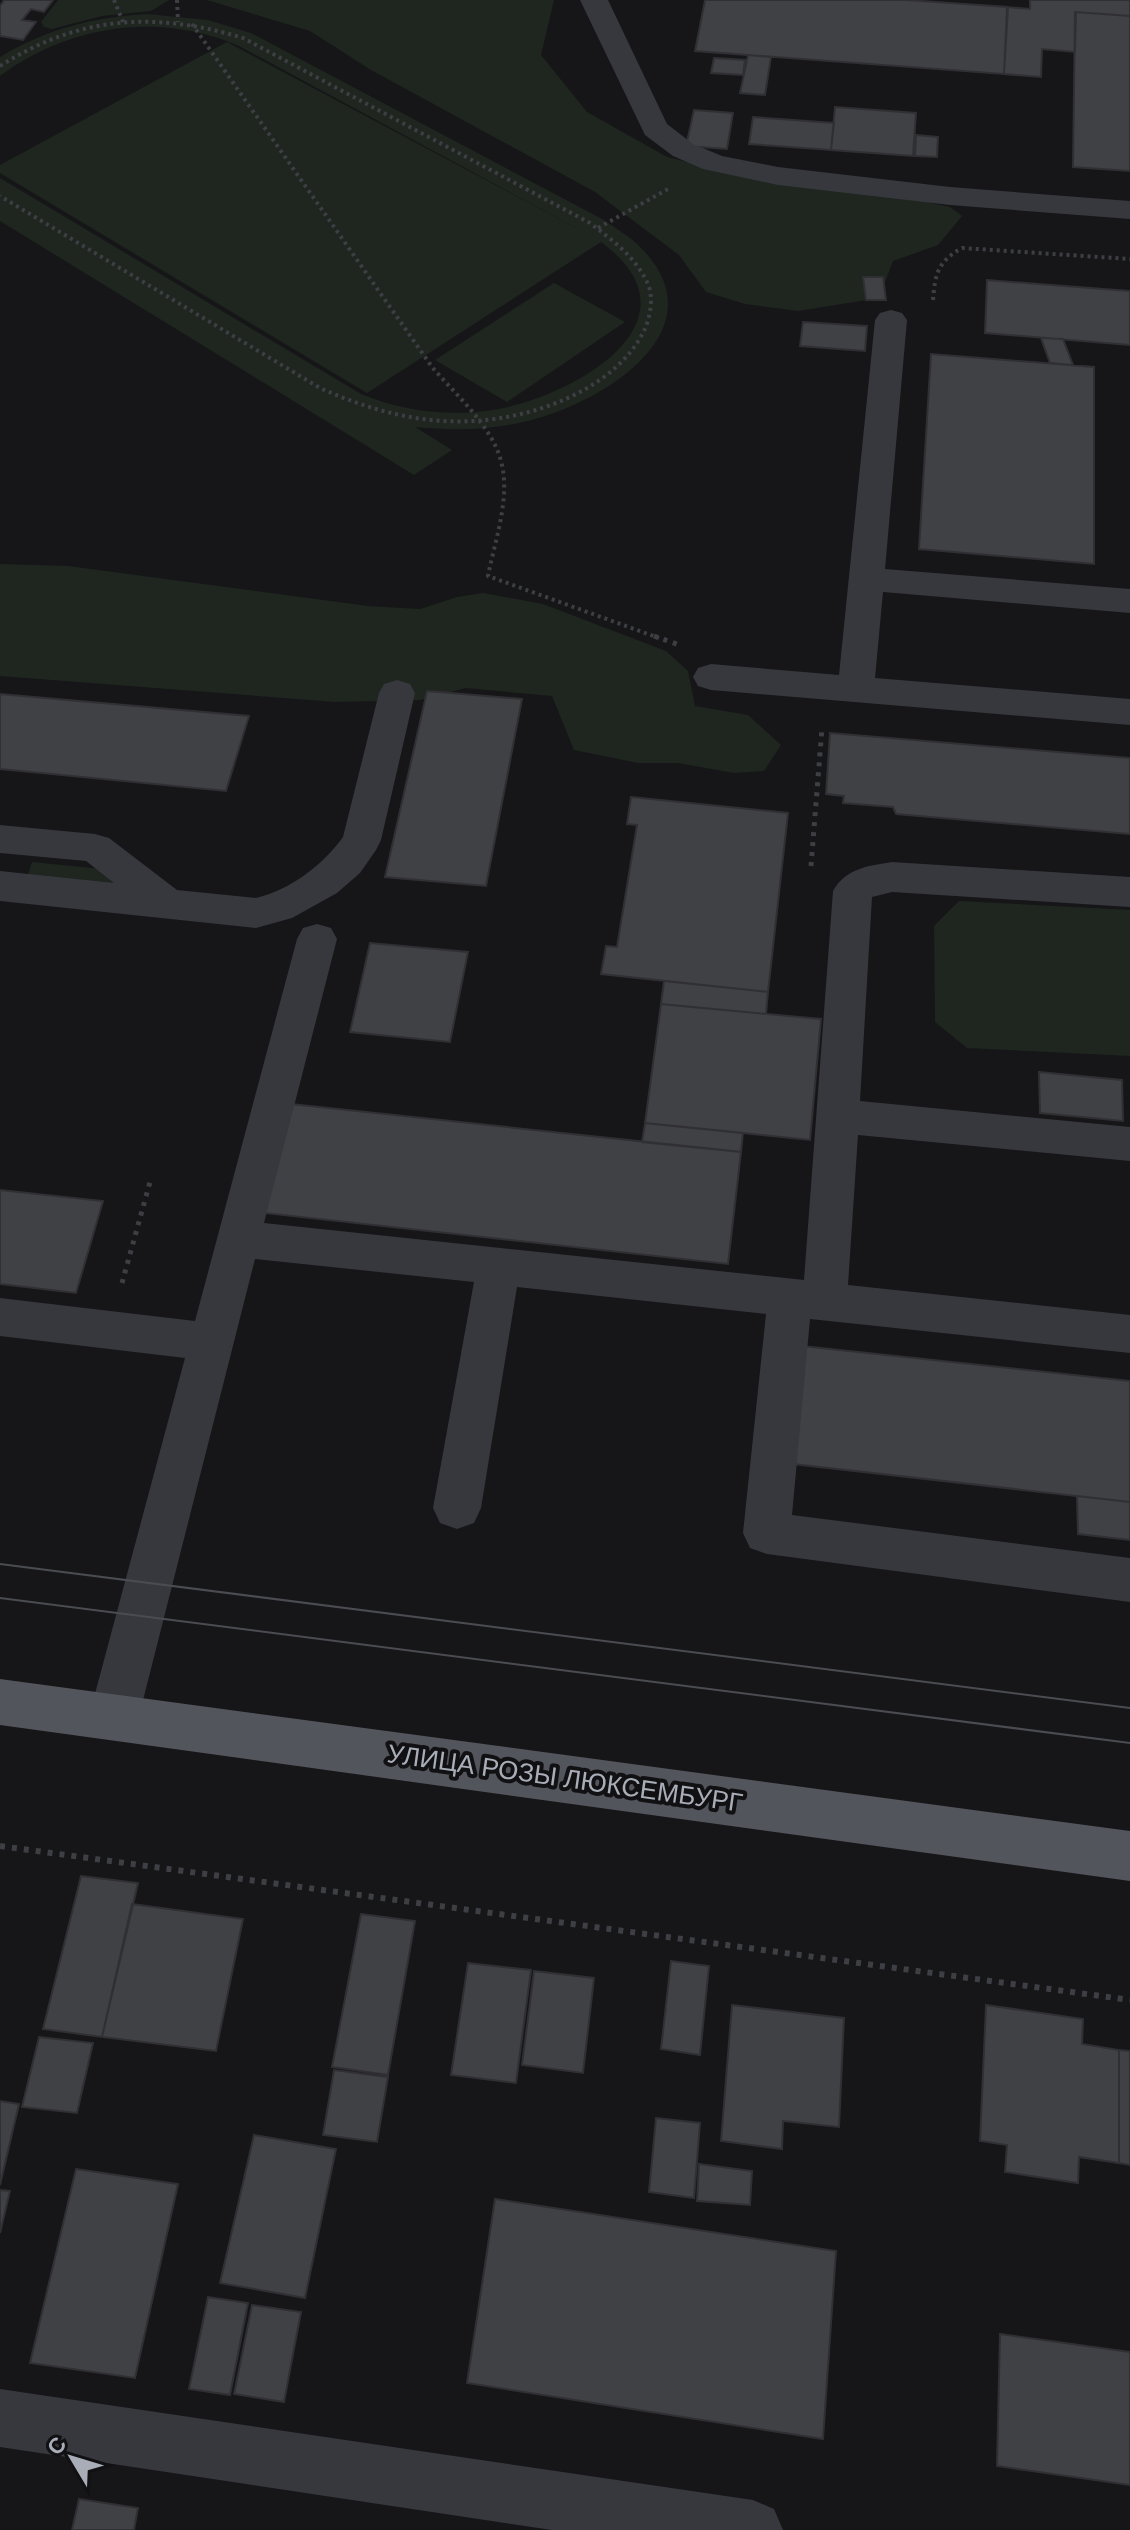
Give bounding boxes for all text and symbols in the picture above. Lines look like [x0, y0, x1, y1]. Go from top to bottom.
street label: УЛИЦА РОЗЫ ЛЮКСЕМБУРГ [385, 1738, 745, 1818]
north arrow [32, 2418, 112, 2498]
text: С [42, 2432, 71, 2460]

